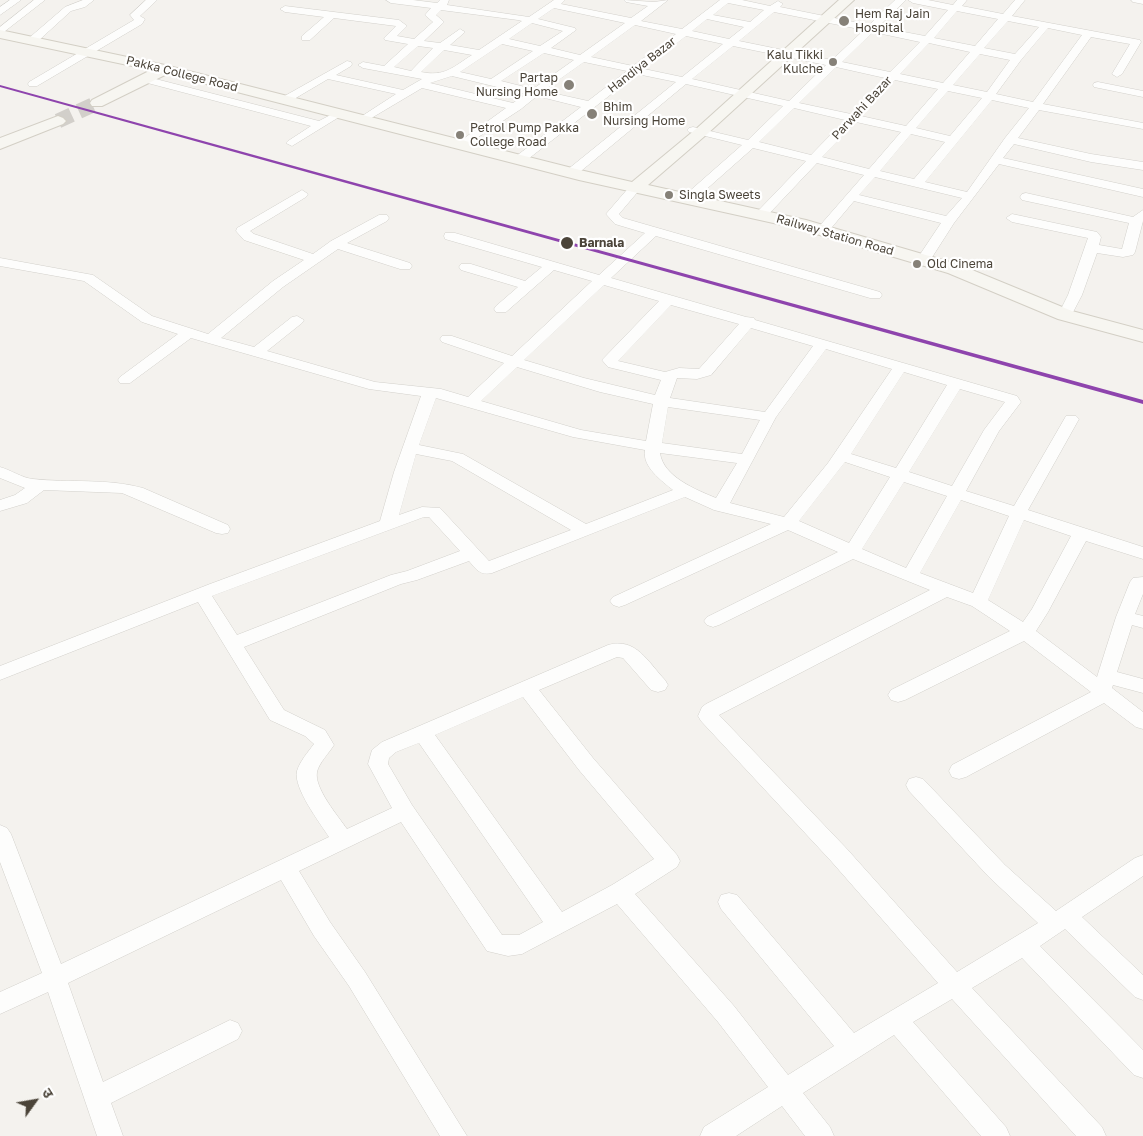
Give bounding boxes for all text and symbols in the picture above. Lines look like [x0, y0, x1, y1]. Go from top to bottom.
place label: Hem Raj Jain Hospital [855, 7, 930, 35]
marker: Hem Raj Jain Hospital [837, 14, 851, 28]
street label: Handiya Bazar [605, 34, 679, 96]
place label: Kalu Tikki Kulche [767, 48, 823, 76]
street label: Pakka College Road [125, 53, 239, 95]
marker: Kalu Tikki Kulche [827, 56, 839, 68]
place label: Partap Nursing Home [476, 71, 558, 99]
street label: Parwahi Bazar [829, 73, 895, 143]
marker: Partap Nursing Home [562, 78, 576, 92]
place label: Bhim Nursing Home [603, 100, 685, 128]
marker: Bhim Nursing Home [585, 107, 599, 121]
place label: Petrol Pump Pakka College Road [470, 121, 579, 149]
marker: Petrol Pump Pakka College Road [454, 129, 466, 141]
place label: Singla Sweets [679, 188, 761, 202]
marker: Singla Sweets [663, 189, 675, 201]
street label: Railway Station Road [775, 211, 895, 259]
marker: Barnala [559, 235, 575, 251]
place label: Barnala [579, 236, 624, 250]
place label: Old Cinema [927, 257, 993, 271]
marker: Old Cinema [911, 258, 923, 270]
north arrow [10, 1076, 60, 1126]
text: उ [39, 1085, 58, 1101]

